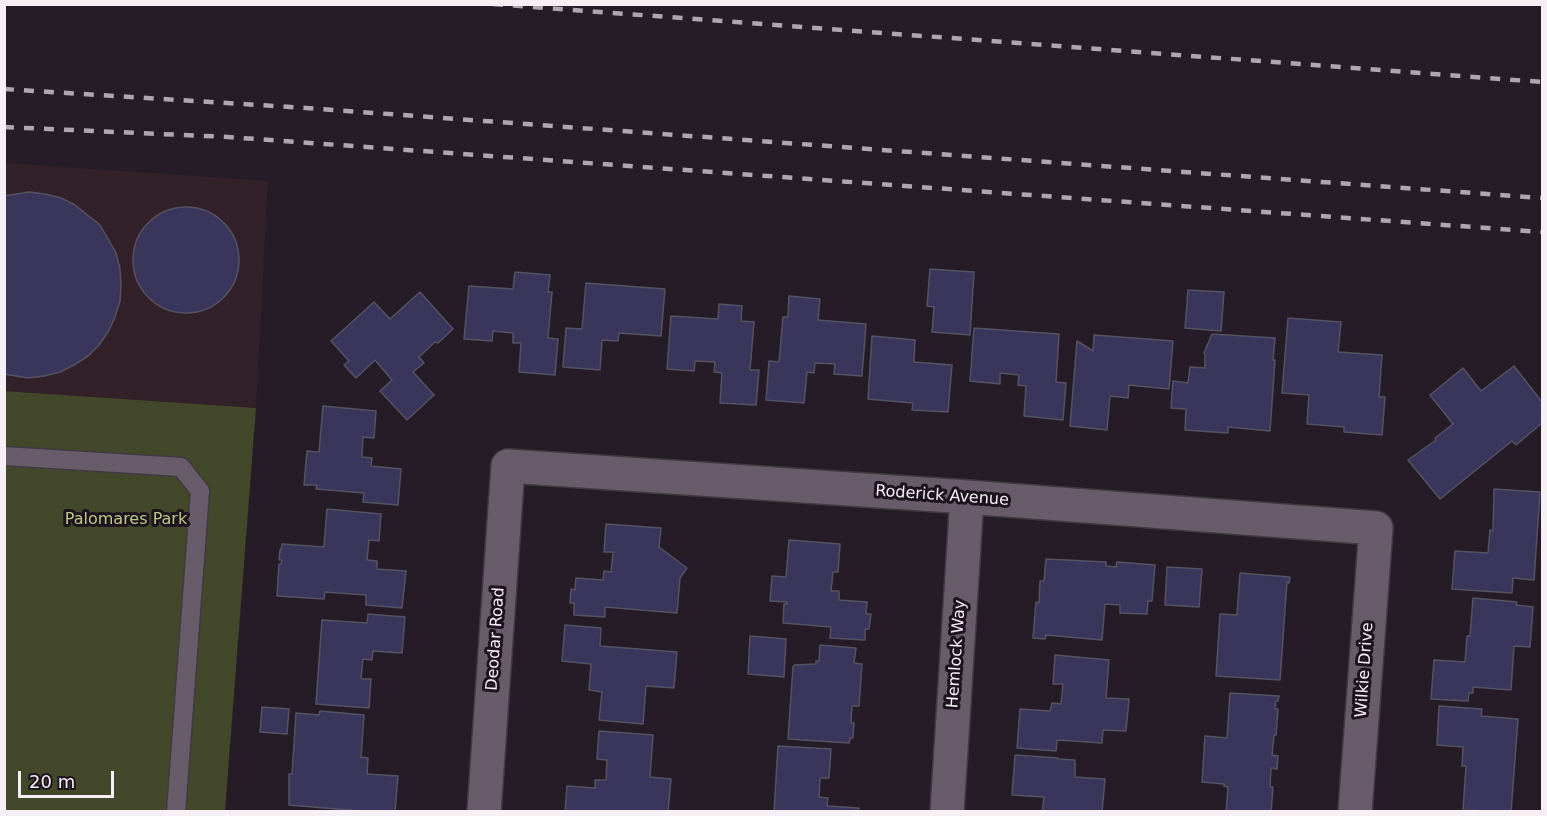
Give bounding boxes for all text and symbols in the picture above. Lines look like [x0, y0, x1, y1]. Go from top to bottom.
street label: Roderick Avenue [875, 482, 1009, 510]
park label: Palomares Park [65, 510, 187, 530]
street label: Deodar Road [483, 587, 509, 691]
street label: Hemlock Way [944, 599, 970, 709]
street label: Wilkie Drive [1352, 622, 1378, 718]
scale bar [21, 759, 117, 797]
text: 20 m [29, 771, 75, 792]

